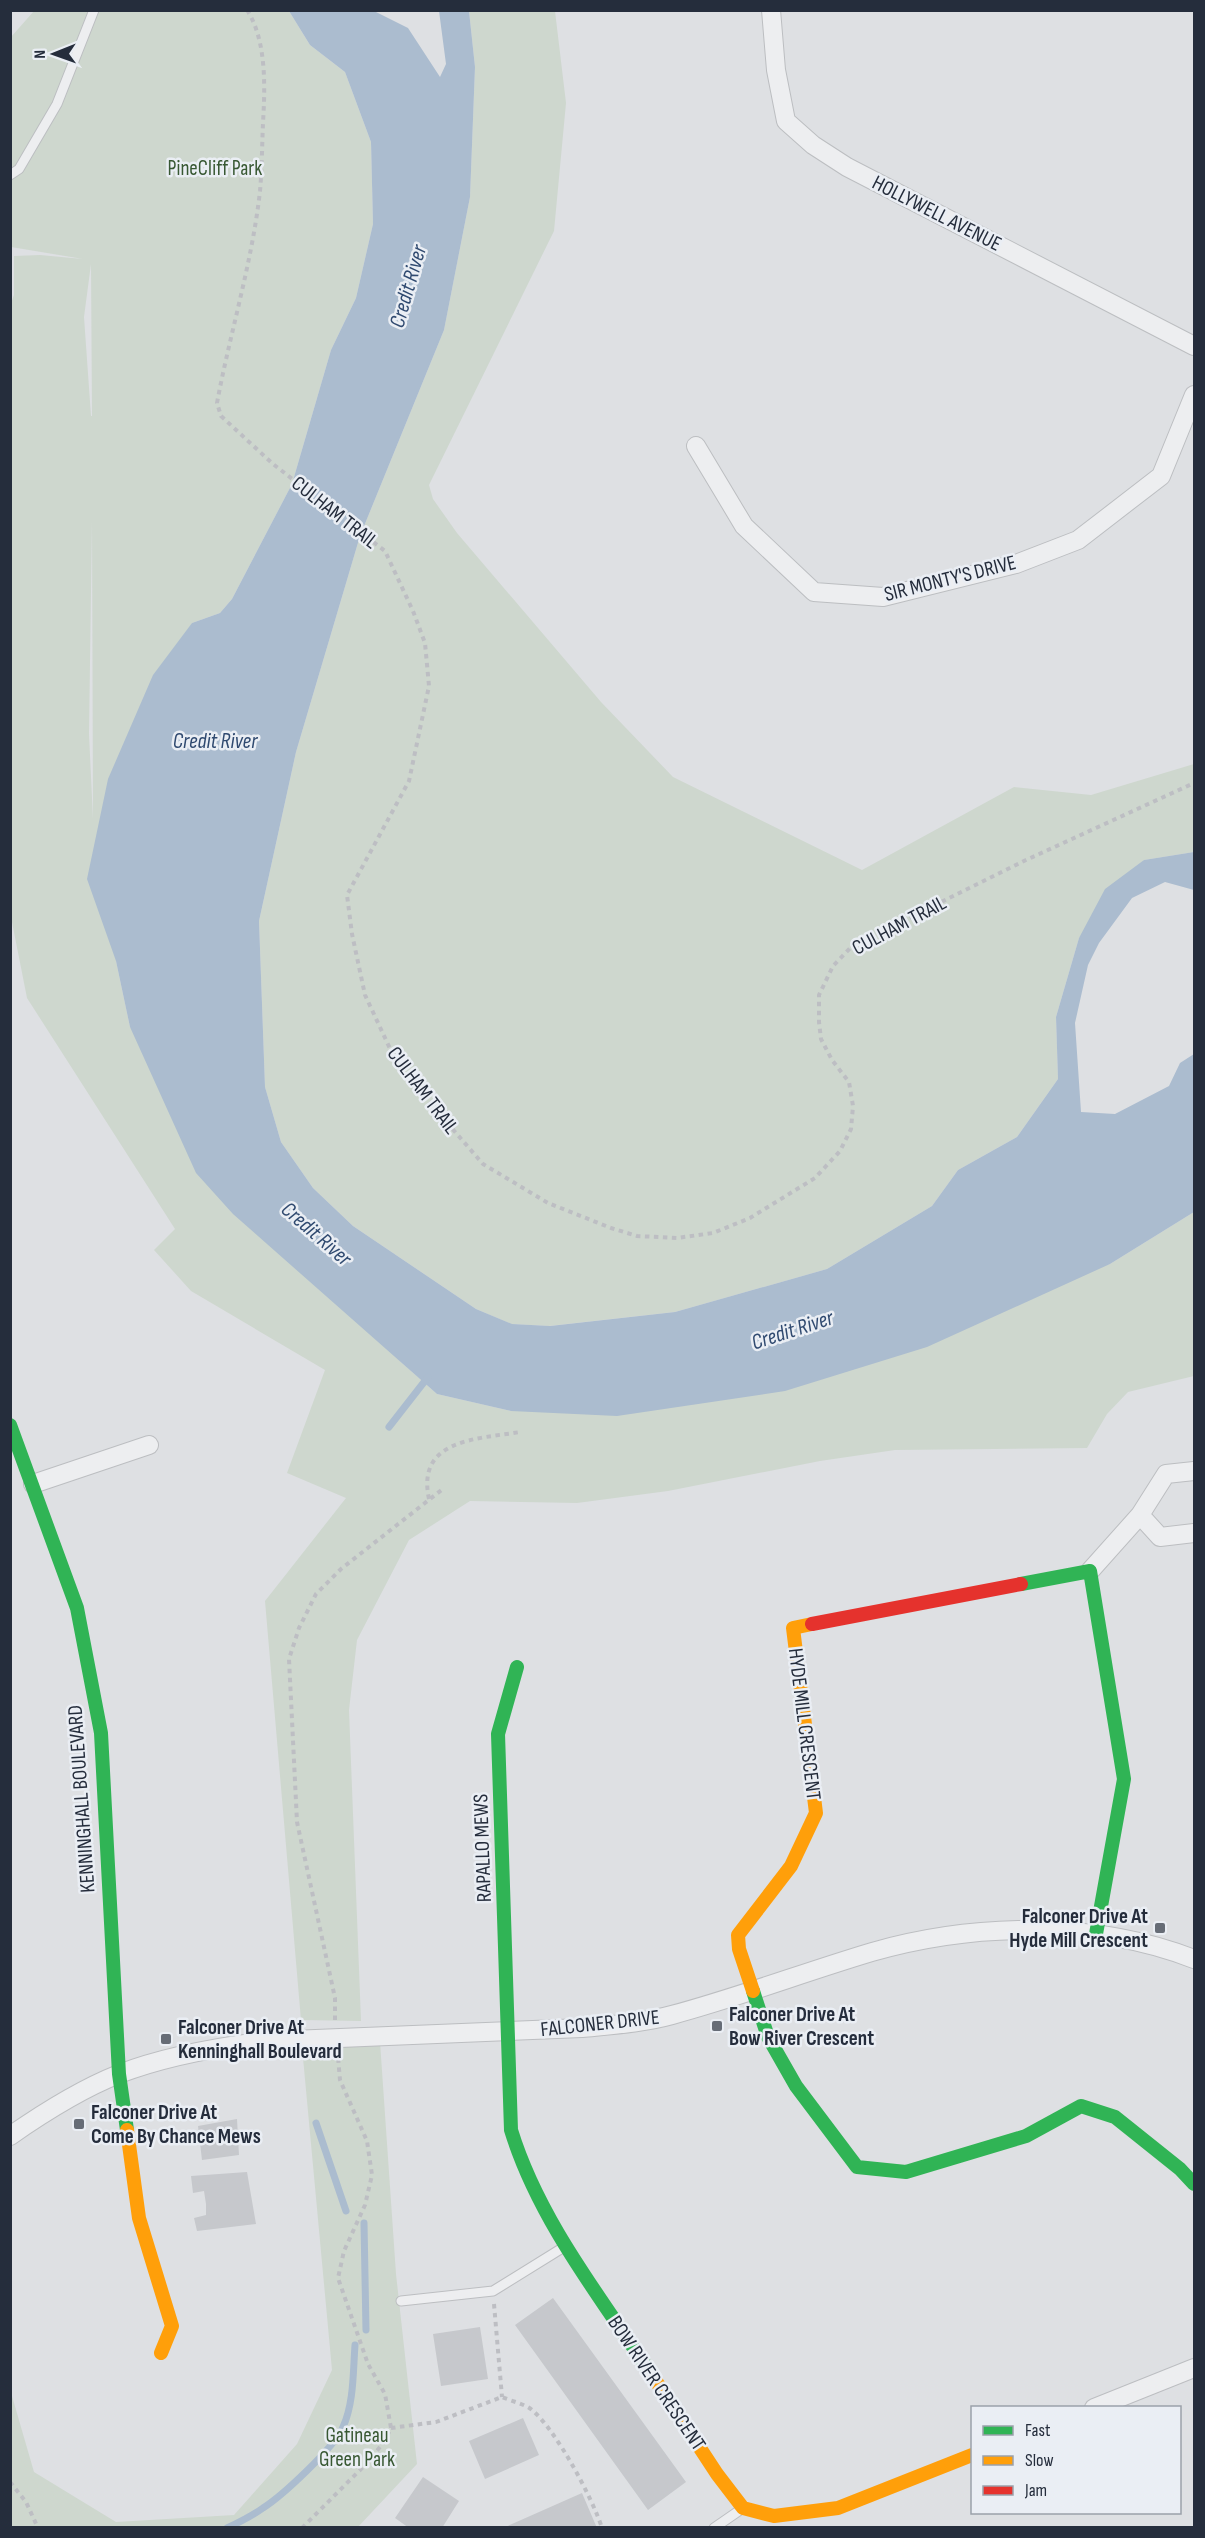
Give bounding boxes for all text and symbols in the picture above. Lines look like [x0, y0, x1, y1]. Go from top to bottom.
north arrow [24, 24, 84, 84]
text: N [31, 50, 50, 59]
park label: PineCliff Park [168, 156, 262, 181]
street label: HOLLYWELL AVENUE [868, 170, 1006, 257]
water label: Credit River [384, 241, 433, 331]
street label: CULHAM TRAIL [286, 471, 383, 554]
street label: SIR MONTY'S DRIVE [882, 550, 1019, 607]
water label: Credit River [173, 728, 258, 755]
street label: CULHAM TRAIL [848, 890, 951, 961]
street label: CULHAM TRAIL [382, 1042, 464, 1139]
water label: Credit River [275, 1196, 357, 1273]
water label: Credit River [748, 1304, 838, 1356]
street label: HYDE MILL CRESCENT [783, 1647, 826, 1802]
street label: KENNINGHALL BOULEVARD [62, 1704, 101, 1894]
street label: RAPALLO MEWS [468, 1793, 497, 1903]
place label: Falconer Drive At Hyde Mill Crescent [1009, 1904, 1148, 1953]
marker: Falconer Drive At Hyde Mill Crescent [1153, 1921, 1167, 1935]
place label: Falconer Drive At Bow River Crescent [729, 2002, 874, 2051]
street label: FALCONER DRIVE [539, 2005, 661, 2042]
place label: Falconer Drive At Kenninghall Boulevard [178, 2015, 342, 2064]
marker: Falconer Drive At Bow River Crescent [710, 2019, 724, 2033]
marker: Falconer Drive At Kenninghall Boulevard [159, 2032, 173, 2046]
place label: Falconer Drive At Come By Chance Mews [91, 2100, 261, 2149]
marker: Falconer Drive At Come By Chance Mews [72, 2117, 86, 2131]
street label: BOW RIVER CRESCENT [602, 2311, 711, 2456]
legend [971, 2406, 1181, 2514]
text: Fast [1025, 2420, 1051, 2441]
park label: Gatineau Green Park [319, 2423, 395, 2472]
text: Slow [1025, 2450, 1054, 2471]
text: Jam [1024, 2480, 1047, 2501]

